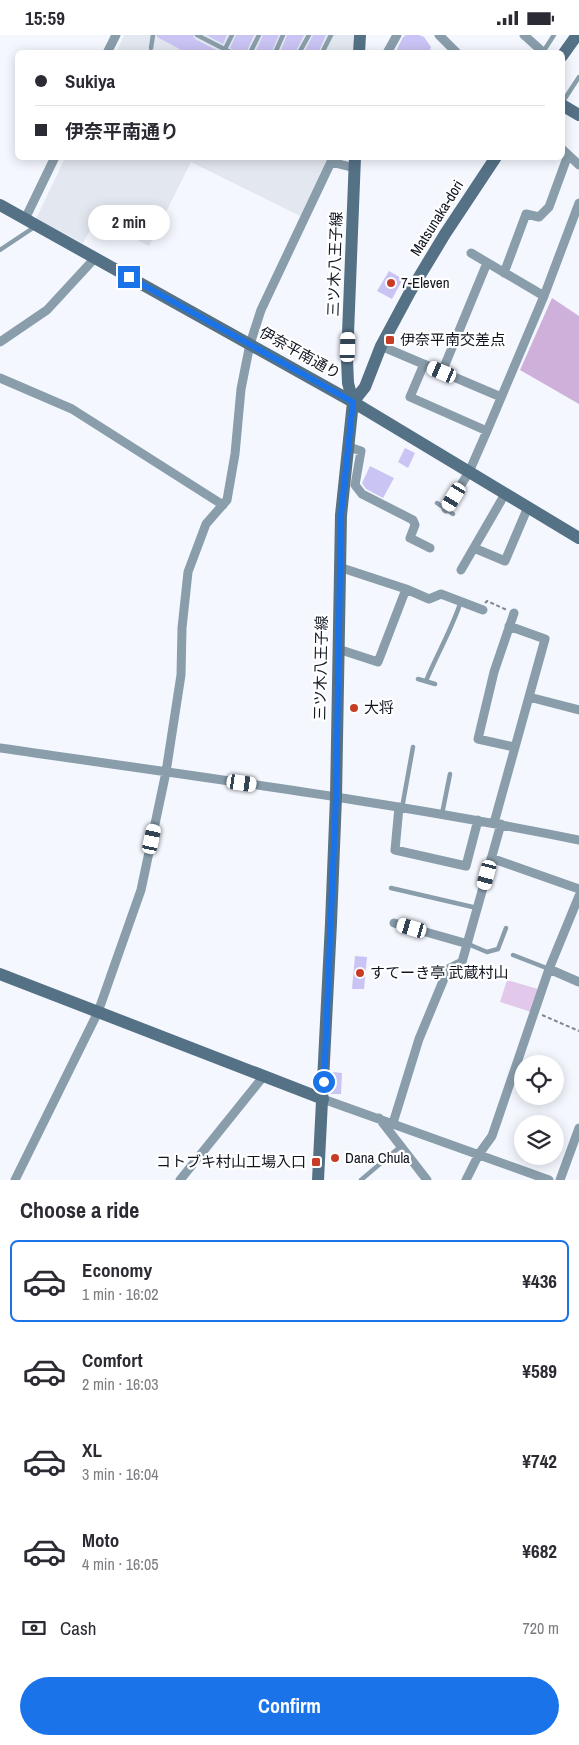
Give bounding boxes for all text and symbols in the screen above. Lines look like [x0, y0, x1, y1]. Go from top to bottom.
text: 15:59 [25, 5, 65, 31]
text: Sukiya [65, 68, 115, 94]
text: 伊奈平南通り [65, 118, 179, 144]
street label: Matsunaka-dori [405, 176, 468, 260]
callout: 2 min [88, 205, 170, 239]
text: 2 min [112, 211, 146, 233]
street label: 三ツ木八王子線 [322, 211, 347, 317]
route end [118, 266, 140, 288]
place label: 7-Eleven [401, 272, 450, 293]
marker: 7-Eleven [385, 277, 397, 289]
street label: 伊奈平南通り [256, 322, 345, 384]
place label: 伊奈平南交差点 [400, 329, 505, 350]
car [339, 332, 356, 362]
marker: 伊奈平南交差点 [384, 334, 396, 346]
car [425, 359, 458, 385]
car [439, 480, 468, 514]
street label: 三ツ木八王子線 [309, 615, 332, 721]
place label: 大将 [364, 697, 394, 718]
marker: 大将 [348, 702, 360, 714]
car [226, 773, 257, 793]
car [141, 823, 162, 855]
car [475, 859, 498, 891]
car [395, 917, 428, 939]
place label: すてーき亭 武蔵村山 [370, 962, 509, 983]
marker: すてーき亭 武蔵村山 [354, 967, 366, 979]
map controls [514, 1055, 564, 1165]
button: locate [514, 1055, 564, 1105]
route start [313, 1071, 335, 1093]
button: layers [514, 1115, 564, 1165]
place label: Dana Chula [345, 1147, 410, 1168]
place label: コトブキ村山工場入口 [156, 1151, 306, 1172]
marker: Dana Chula [329, 1152, 341, 1164]
marker: コトブキ村山工場入口 [310, 1156, 322, 1168]
text: Choose a ride [20, 1195, 139, 1225]
text: Economy [82, 1257, 152, 1283]
icon: car [22, 1259, 67, 1304]
text: ¥436 [522, 1268, 557, 1294]
text: 1 min · 16:02 [82, 1283, 159, 1305]
text: Comfort [82, 1347, 143, 1373]
icon: car [22, 1349, 67, 1394]
text: ¥589 [522, 1358, 557, 1384]
text: 2 min · 16:03 [82, 1373, 159, 1395]
text: XL [82, 1437, 102, 1463]
icon: car [22, 1439, 67, 1484]
text: ¥742 [522, 1448, 557, 1474]
text: 3 min · 16:04 [82, 1463, 159, 1485]
text: Moto [82, 1527, 119, 1553]
icon: car [22, 1529, 67, 1574]
text: ¥682 [522, 1538, 557, 1564]
text: 4 min · 16:05 [82, 1553, 159, 1575]
icon: cash [20, 1614, 48, 1642]
text: Cash [60, 1615, 96, 1641]
text: 720 m [523, 1617, 559, 1639]
button: Confirm [20, 1677, 559, 1735]

